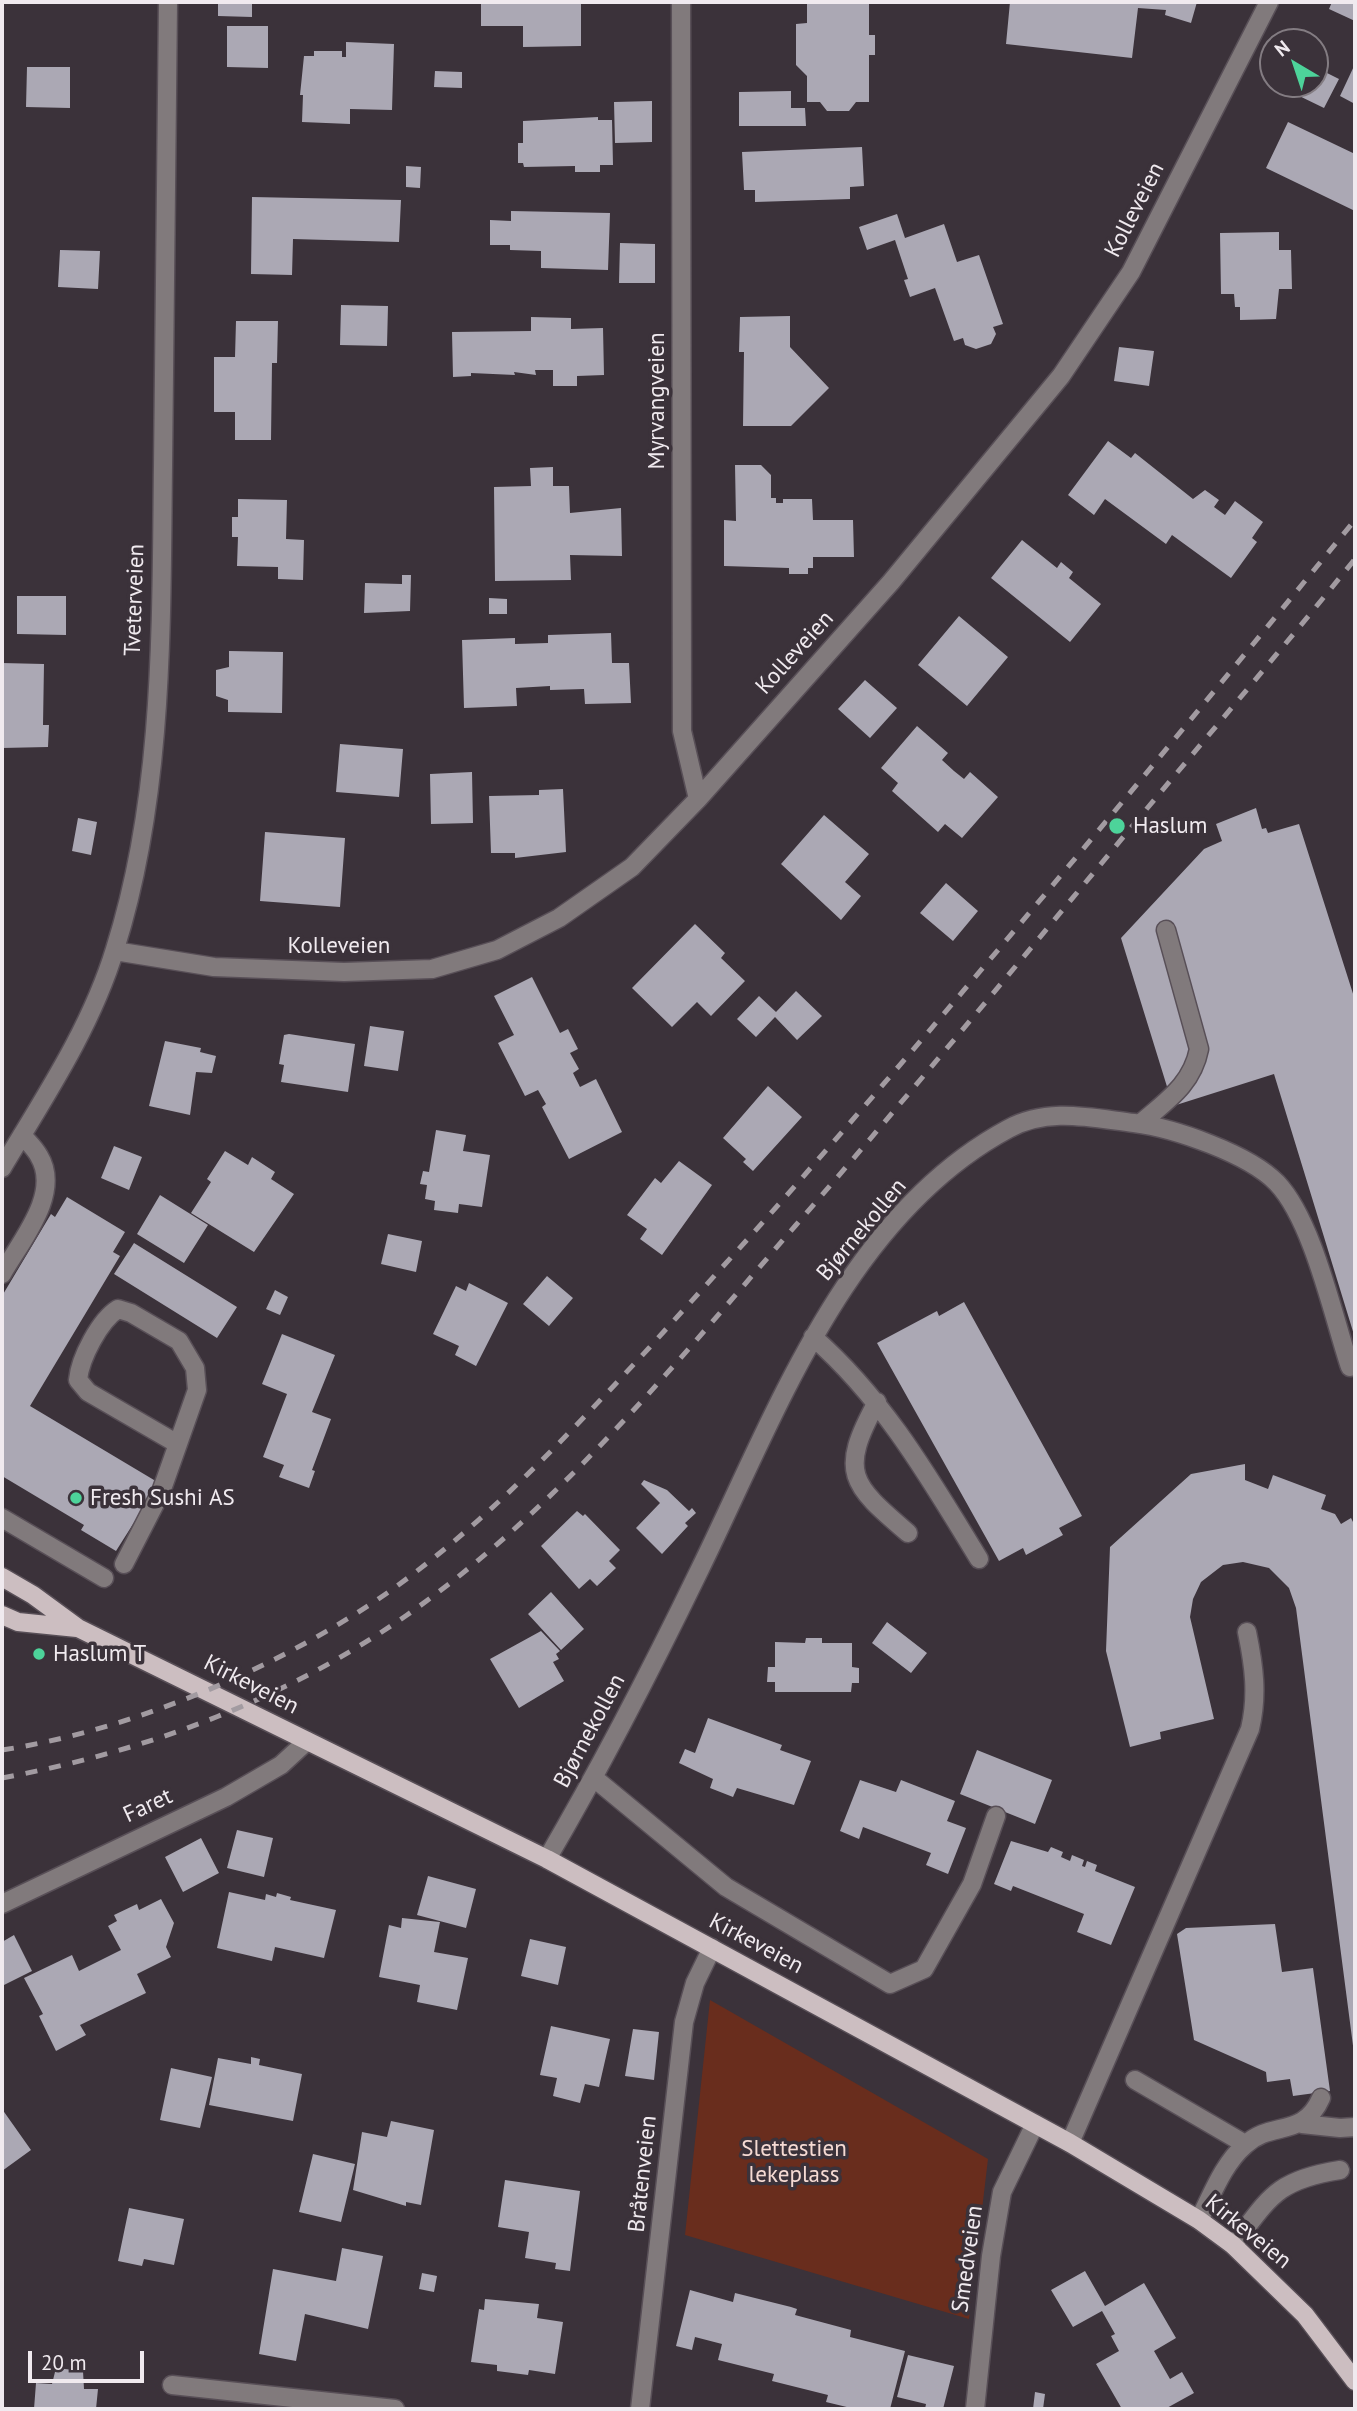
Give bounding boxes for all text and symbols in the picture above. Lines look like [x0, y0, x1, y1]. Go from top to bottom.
north arrow [1259, 28, 1329, 98]
text: N [1270, 35, 1294, 61]
street label: Kolleveien [1099, 158, 1171, 262]
street label: Myrvangveien [643, 332, 671, 470]
street label: Tveterveien [119, 543, 151, 657]
street label: Kolleveien [750, 606, 840, 700]
place label: Haslum [1133, 812, 1207, 840]
marker: Haslum [1107, 816, 1127, 836]
street label: Kolleveien [288, 932, 390, 960]
street label: Bjørnekollen [811, 1173, 913, 1287]
place label: Fresh Sushi AS [90, 1484, 235, 1512]
marker: Fresh Sushi AS [68, 1490, 84, 1506]
place label: Haslum T [53, 1640, 146, 1668]
marker: Haslum T [31, 1646, 47, 1662]
street label: Kirkeveien [199, 1649, 303, 1721]
street label: Bjørnekollen [549, 1669, 631, 1793]
street label: Faret [119, 1783, 177, 1829]
street label: Kirkeveien [704, 1908, 808, 1980]
street label: Bråtenveien [623, 2114, 663, 2234]
park label: Slettestien lekeplass [741, 2135, 847, 2189]
street label: Kirkeveien [1199, 2189, 1297, 2275]
street label: Smedveien [947, 2204, 989, 2314]
scale bar [32, 2338, 147, 2382]
text: 20 m [41, 2349, 87, 2376]

